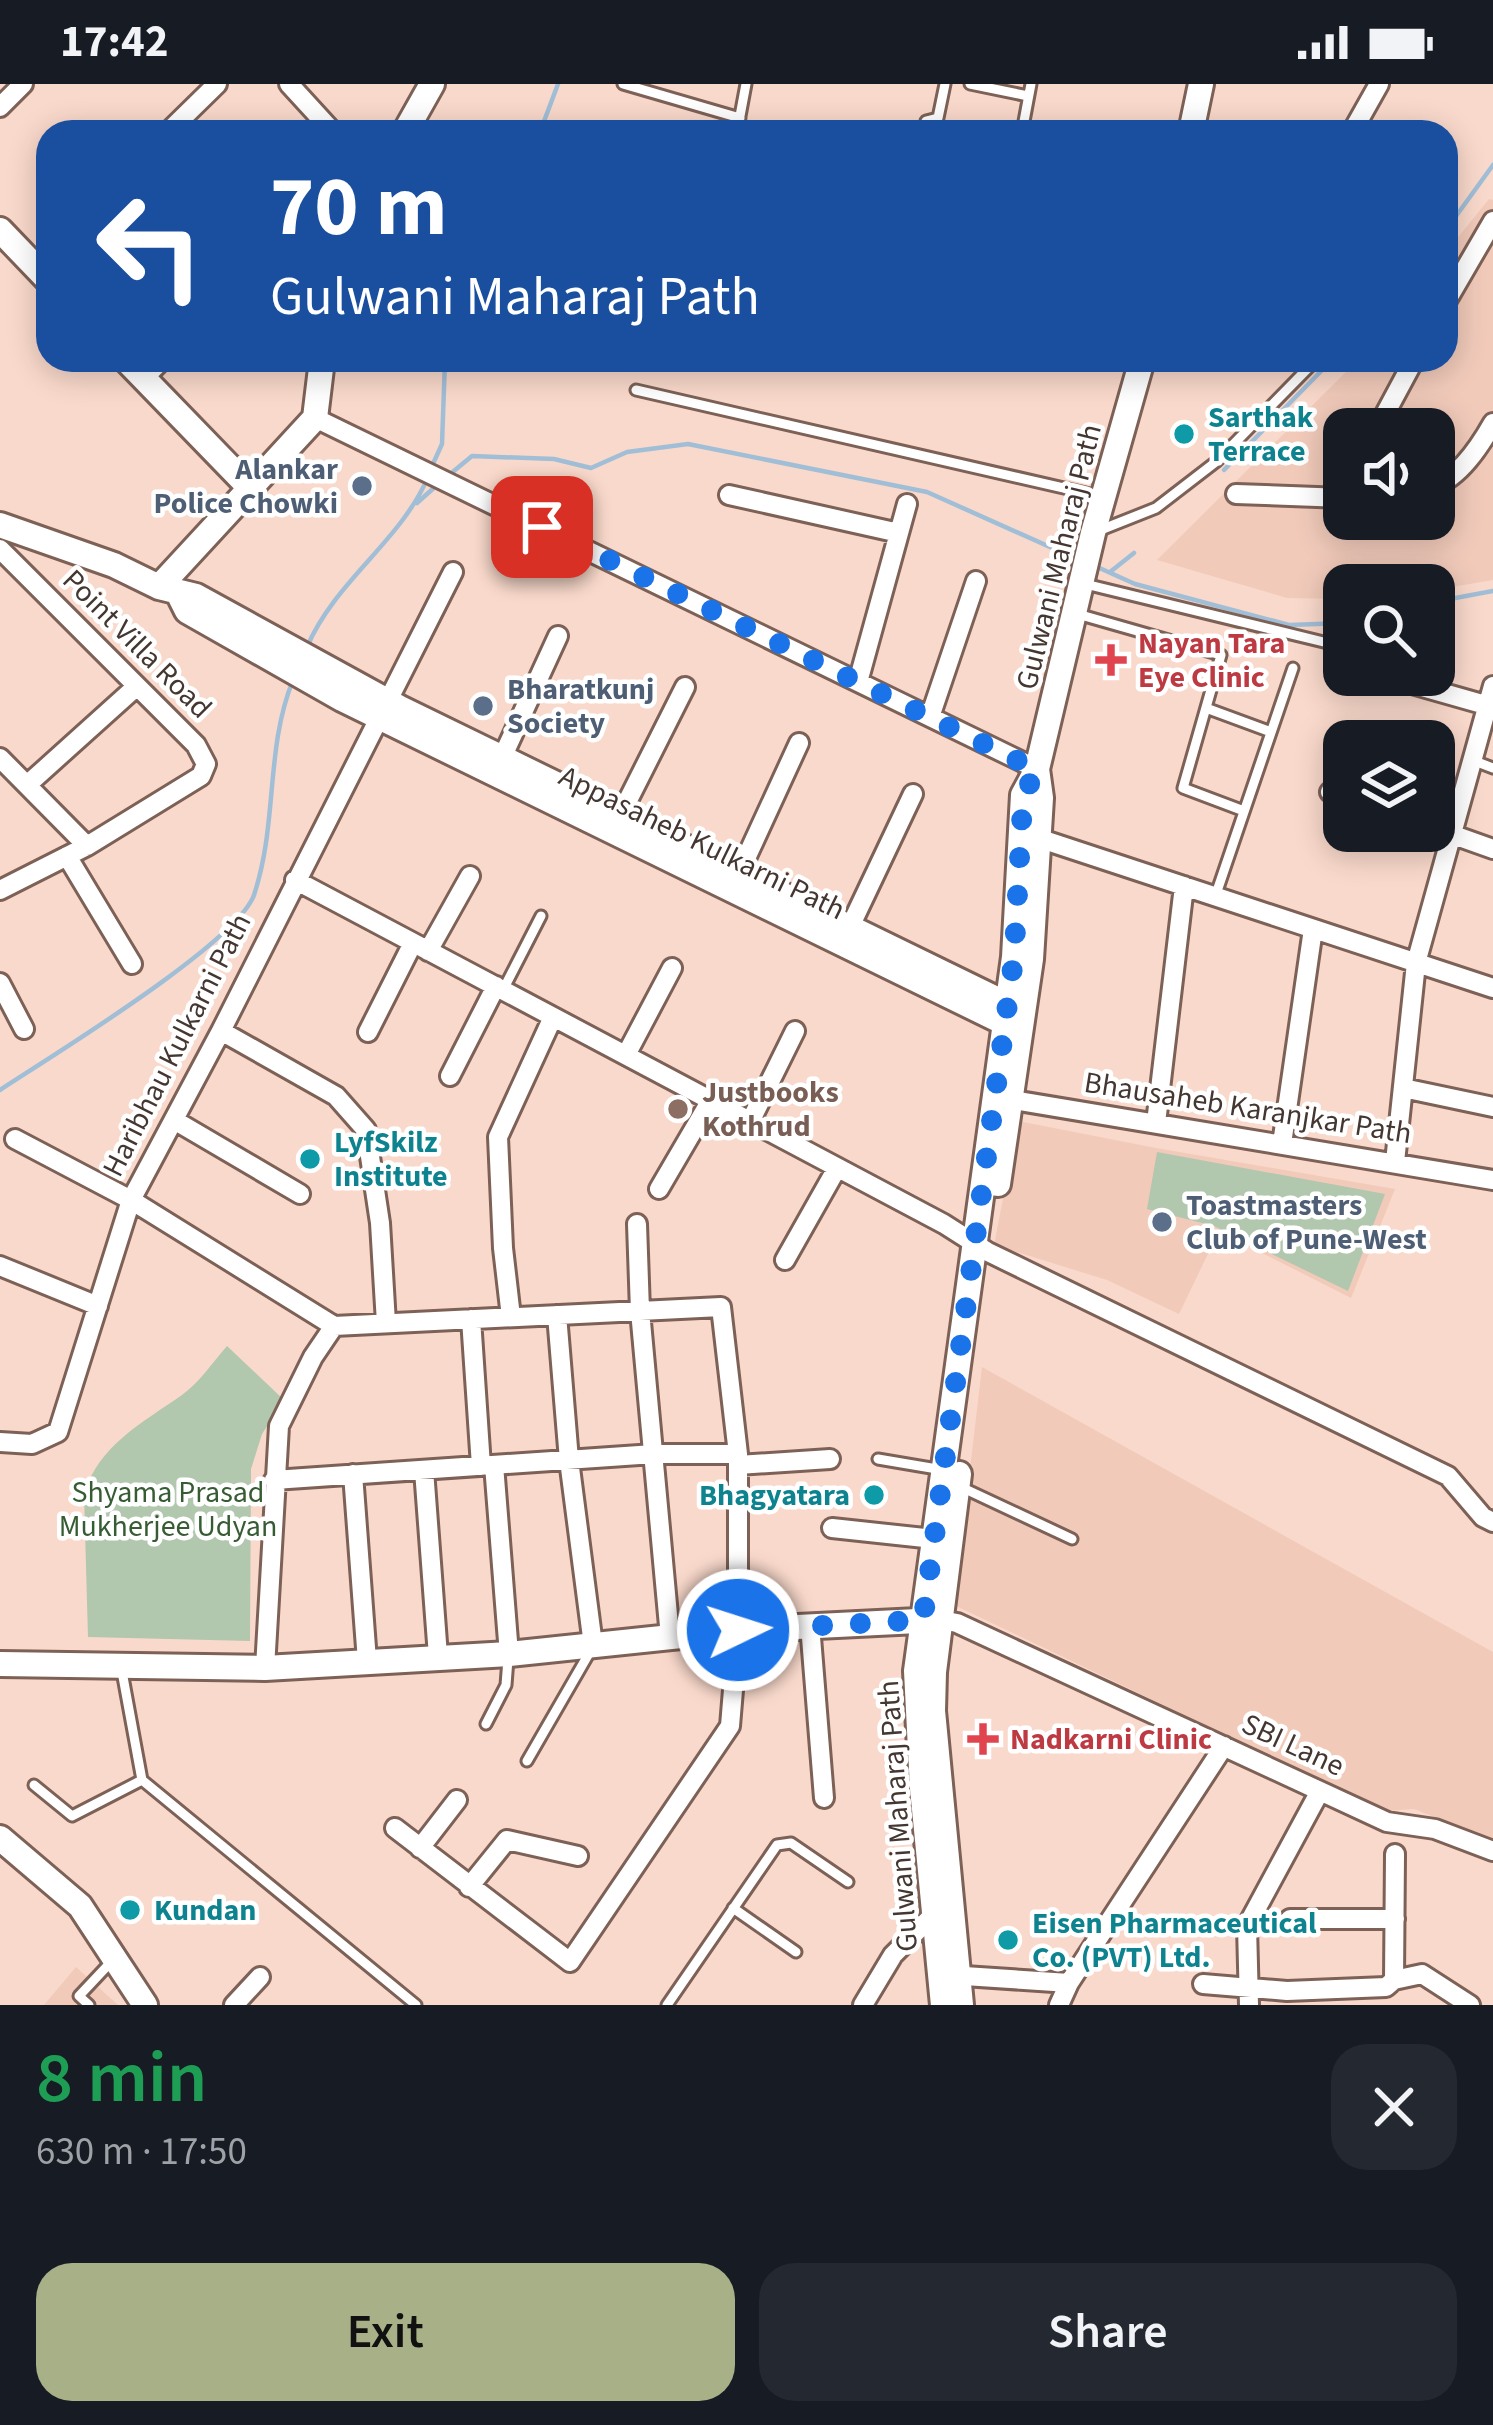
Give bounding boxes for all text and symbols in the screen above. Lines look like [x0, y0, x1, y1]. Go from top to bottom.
text: 17:42 [60, 10, 169, 74]
text: 70 m [270, 148, 448, 268]
icon: left [72, 168, 228, 324]
text: Gulwani Maharaj Path [270, 259, 760, 336]
place label: Sarthak Terrace [1208, 396, 1314, 473]
map controls [1323, 408, 1455, 852]
button: sound [1323, 408, 1455, 540]
street label: Gulwani Maharaj Path [1005, 420, 1113, 694]
marker: Sarthak Terrace [1171, 421, 1197, 447]
place label: Alankar Police Chowki [153, 448, 338, 525]
marker: Alankar Police Chowki [349, 473, 375, 499]
pin [491, 476, 593, 578]
icon: arrive [509, 494, 575, 560]
street label: Point Villa Road [52, 559, 222, 729]
button: search [1323, 564, 1455, 696]
place label: Nayan Tara Eye Clinic [1138, 622, 1285, 699]
marker: Nayan Tara Eye Clinic [1095, 644, 1127, 676]
place label: Bharatkunj Society [507, 668, 654, 745]
marker: Bharatkunj Society [470, 693, 496, 719]
button: layers [1323, 720, 1455, 852]
street label: Appasaheb Kulkarni Path [552, 755, 852, 931]
street label: Haribhau Kulkarni Path [92, 906, 262, 1184]
street label: Bhausaheb Karanjkar Path [1081, 1061, 1415, 1155]
place label: Justbooks Kothrud [702, 1071, 839, 1148]
marker: Justbooks Kothrud [665, 1096, 691, 1122]
place label: LyfSkilz Institute [334, 1121, 448, 1198]
marker: LyfSkilz Institute [297, 1146, 323, 1172]
place label: Toastmasters Club of Pune-West [1186, 1184, 1427, 1261]
marker: Toastmasters Club of Pune-West [1149, 1209, 1175, 1235]
park label: Shyama Prasad Mukherjee Udyan [59, 1471, 277, 1548]
place label: Bhagyatara [699, 1474, 850, 1517]
marker: Bhagyatara [861, 1482, 887, 1508]
position arrow [675, 1567, 801, 1693]
street label: Gulwani Maharaj Path [867, 1679, 929, 1953]
street label: SBI Lane [1235, 1703, 1351, 1787]
place label: Nadkarni Clinic [1010, 1718, 1212, 1761]
marker: Nadkarni Clinic [967, 1723, 999, 1755]
place label: Kundan [154, 1889, 256, 1932]
marker: Kundan [117, 1897, 143, 1923]
place label: Eisen Pharmaceutical Co. (PVT) Ltd. [1032, 1902, 1317, 1979]
marker: Eisen Pharmaceutical Co. (PVT) Ltd. [995, 1927, 1021, 1953]
text: 8 min [36, 2027, 207, 2130]
button: close [1331, 2044, 1457, 2170]
text: 630 m · 17:50 [36, 2124, 247, 2180]
button: Exit [36, 2263, 735, 2401]
button: Share [759, 2263, 1457, 2401]

